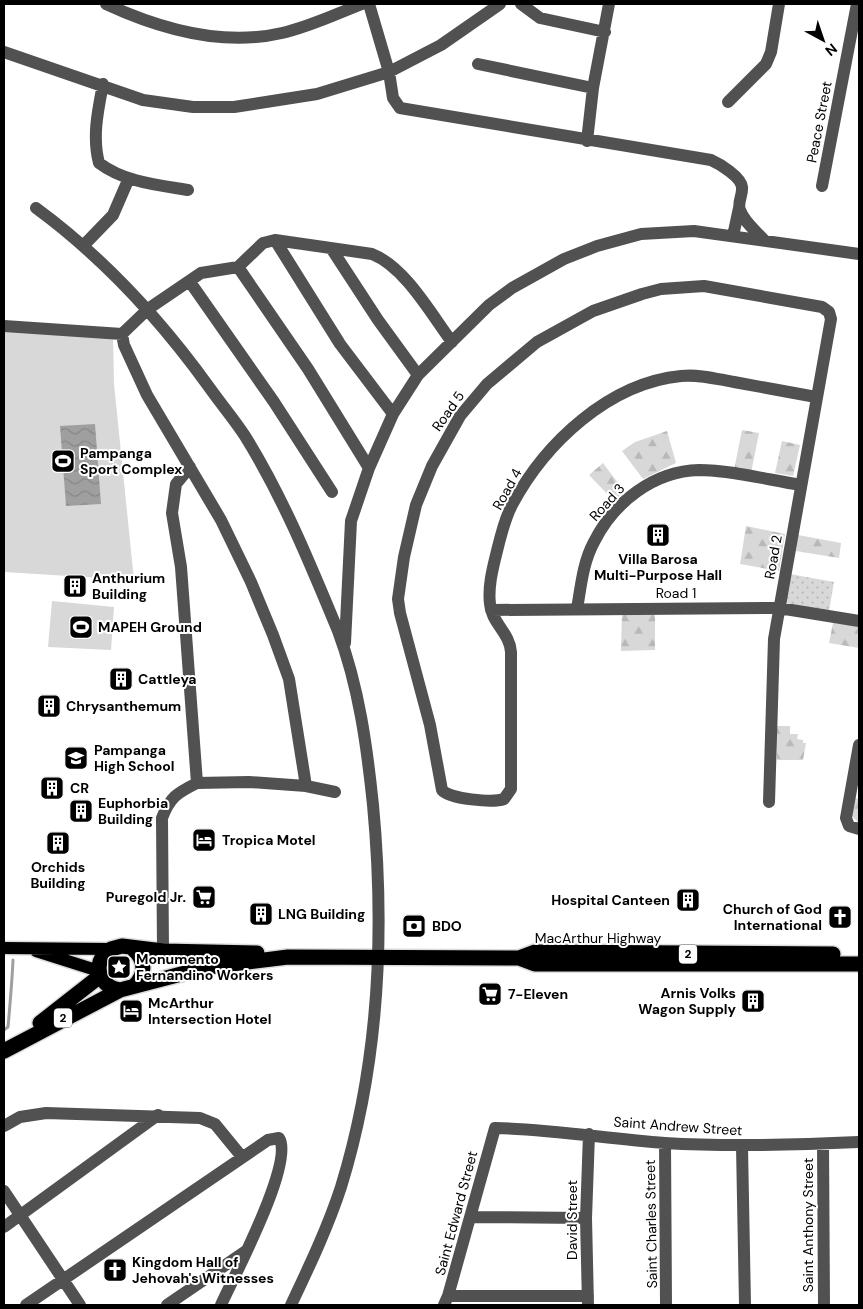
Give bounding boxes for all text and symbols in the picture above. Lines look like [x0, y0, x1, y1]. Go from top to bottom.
north arrow [798, 15, 848, 65]
text: N [822, 40, 841, 60]
street label: Peace Street [802, 80, 836, 164]
street label: Road 5 [428, 387, 468, 435]
place label: Pampanga Sport Complex [80, 444, 182, 478]
sports icon: Pampanga Sport Complex [50, 448, 76, 474]
street label: Road 4 [488, 465, 526, 513]
street label: Road 3 [585, 479, 629, 525]
building icon: Villa Barosa Multi-Purpose Hall [645, 522, 671, 548]
street label: Road 2 [760, 534, 786, 580]
place label: Villa Barosa Multi-Purpose Hall [594, 550, 722, 584]
place label: Anthurium Building [92, 569, 165, 603]
building icon: Anthurium Building [62, 573, 88, 599]
street label: Road 1 [656, 584, 696, 602]
sports icon: MAPEH Ground [68, 614, 94, 640]
place label: MAPEH Ground [98, 618, 202, 636]
building icon: Cattleya [108, 666, 134, 692]
place label: Cattleya [138, 670, 197, 688]
building icon: Chrysanthemum [36, 693, 62, 719]
place label: Chrysanthemum [66, 697, 181, 715]
place label: Pampanga High School [94, 741, 175, 775]
school or university icon: Pampanga High School [63, 745, 89, 771]
building icon: CR [39, 775, 65, 801]
place label: CR [70, 779, 89, 797]
place label: Euphorbia Building [98, 794, 168, 828]
building icon: Euphorbia Building [68, 798, 94, 824]
hotel icon: Tropica Motel [191, 827, 217, 853]
building icon: Orchids Building [45, 830, 71, 856]
place label: Tropica Motel [222, 831, 316, 849]
place label: Orchids Building [30, 858, 86, 892]
supermarket icon: Puregold Jr. [191, 884, 217, 910]
building icon: Hospital Canteen [675, 887, 701, 913]
place label: Puregold Jr. [106, 888, 186, 906]
place label: Hospital Canteen [551, 891, 670, 909]
place label: Church of God International [723, 900, 822, 934]
building icon: LNG Building [248, 901, 274, 927]
church icon: Church of God International [827, 904, 853, 930]
place label: LNG Building [278, 905, 365, 923]
bank icon: BDO [401, 913, 427, 939]
place label: BDO [432, 917, 462, 935]
street label: MacArthur Highway [535, 929, 662, 947]
road number: 2 [679, 944, 697, 964]
place label: Monumento Fernandino Workers [136, 950, 273, 984]
place icon: Monumento Fernandino Workers [106, 954, 132, 980]
supermarket icon: 7-Eleven [477, 981, 503, 1007]
place label: Arnis Volks Wagon Supply [638, 984, 737, 1018]
place label: 7-Eleven [508, 985, 568, 1003]
building icon: Arnis Volks Wagon Supply [740, 988, 766, 1014]
place label: McArthur Intersection Hotel [148, 994, 271, 1028]
hotel icon: McArthur Intersection Hotel [118, 998, 144, 1024]
road number: 2 [54, 1008, 72, 1028]
street label: Saint Andrew Street [613, 1113, 743, 1139]
street label: Saint Edward Street [431, 1149, 481, 1277]
street label: Saint Anthony Street [799, 1158, 817, 1292]
street label: Saint Charles Street [641, 1159, 661, 1289]
street label: David Street [563, 1180, 581, 1260]
place label: Kingdom Hall of Jehovah's Witnesses [132, 1253, 274, 1287]
church icon: Kingdom Hall of Jehovah's Witnesses [102, 1257, 128, 1283]

